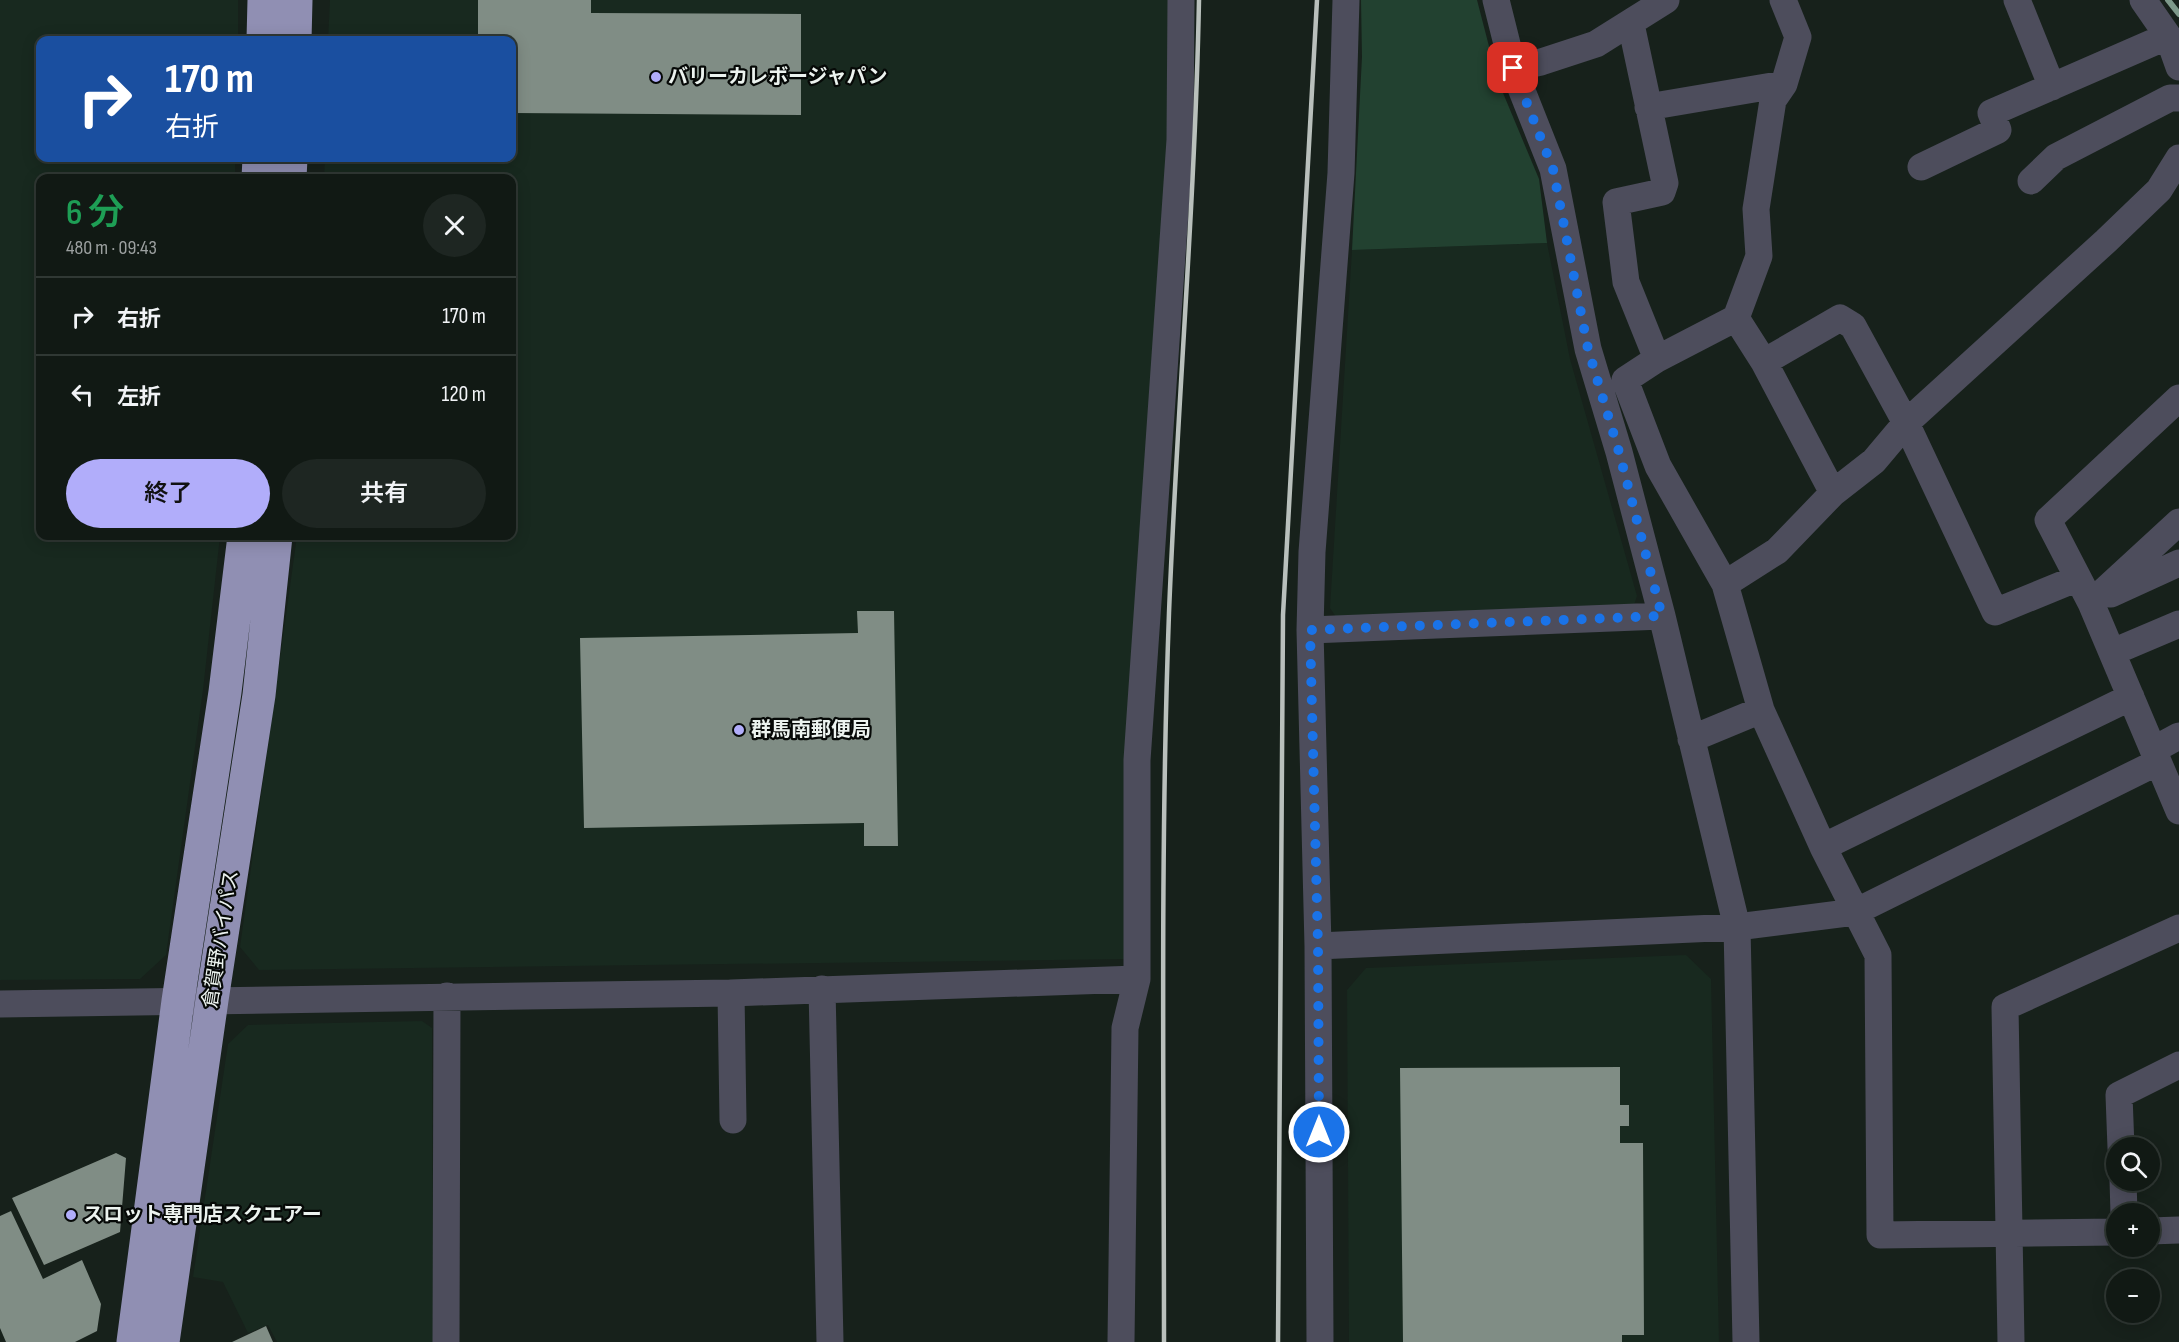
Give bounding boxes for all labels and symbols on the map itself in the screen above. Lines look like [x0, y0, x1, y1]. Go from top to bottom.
pin [1487, 42, 1538, 93]
place label: バリーカレボージャパン [668, 65, 888, 89]
marker: バリーカレボージャパン [649, 70, 663, 84]
place label: 群馬南郵便局 [751, 718, 871, 742]
marker: 群馬南郵便局 [732, 723, 746, 737]
street label: 倉賀野バイパス [198, 868, 244, 1010]
position arrow [1287, 1100, 1351, 1164]
place label: スロット専門店スクエアー [83, 1203, 322, 1227]
marker: スロット専門店スクエアー [64, 1208, 78, 1222]

